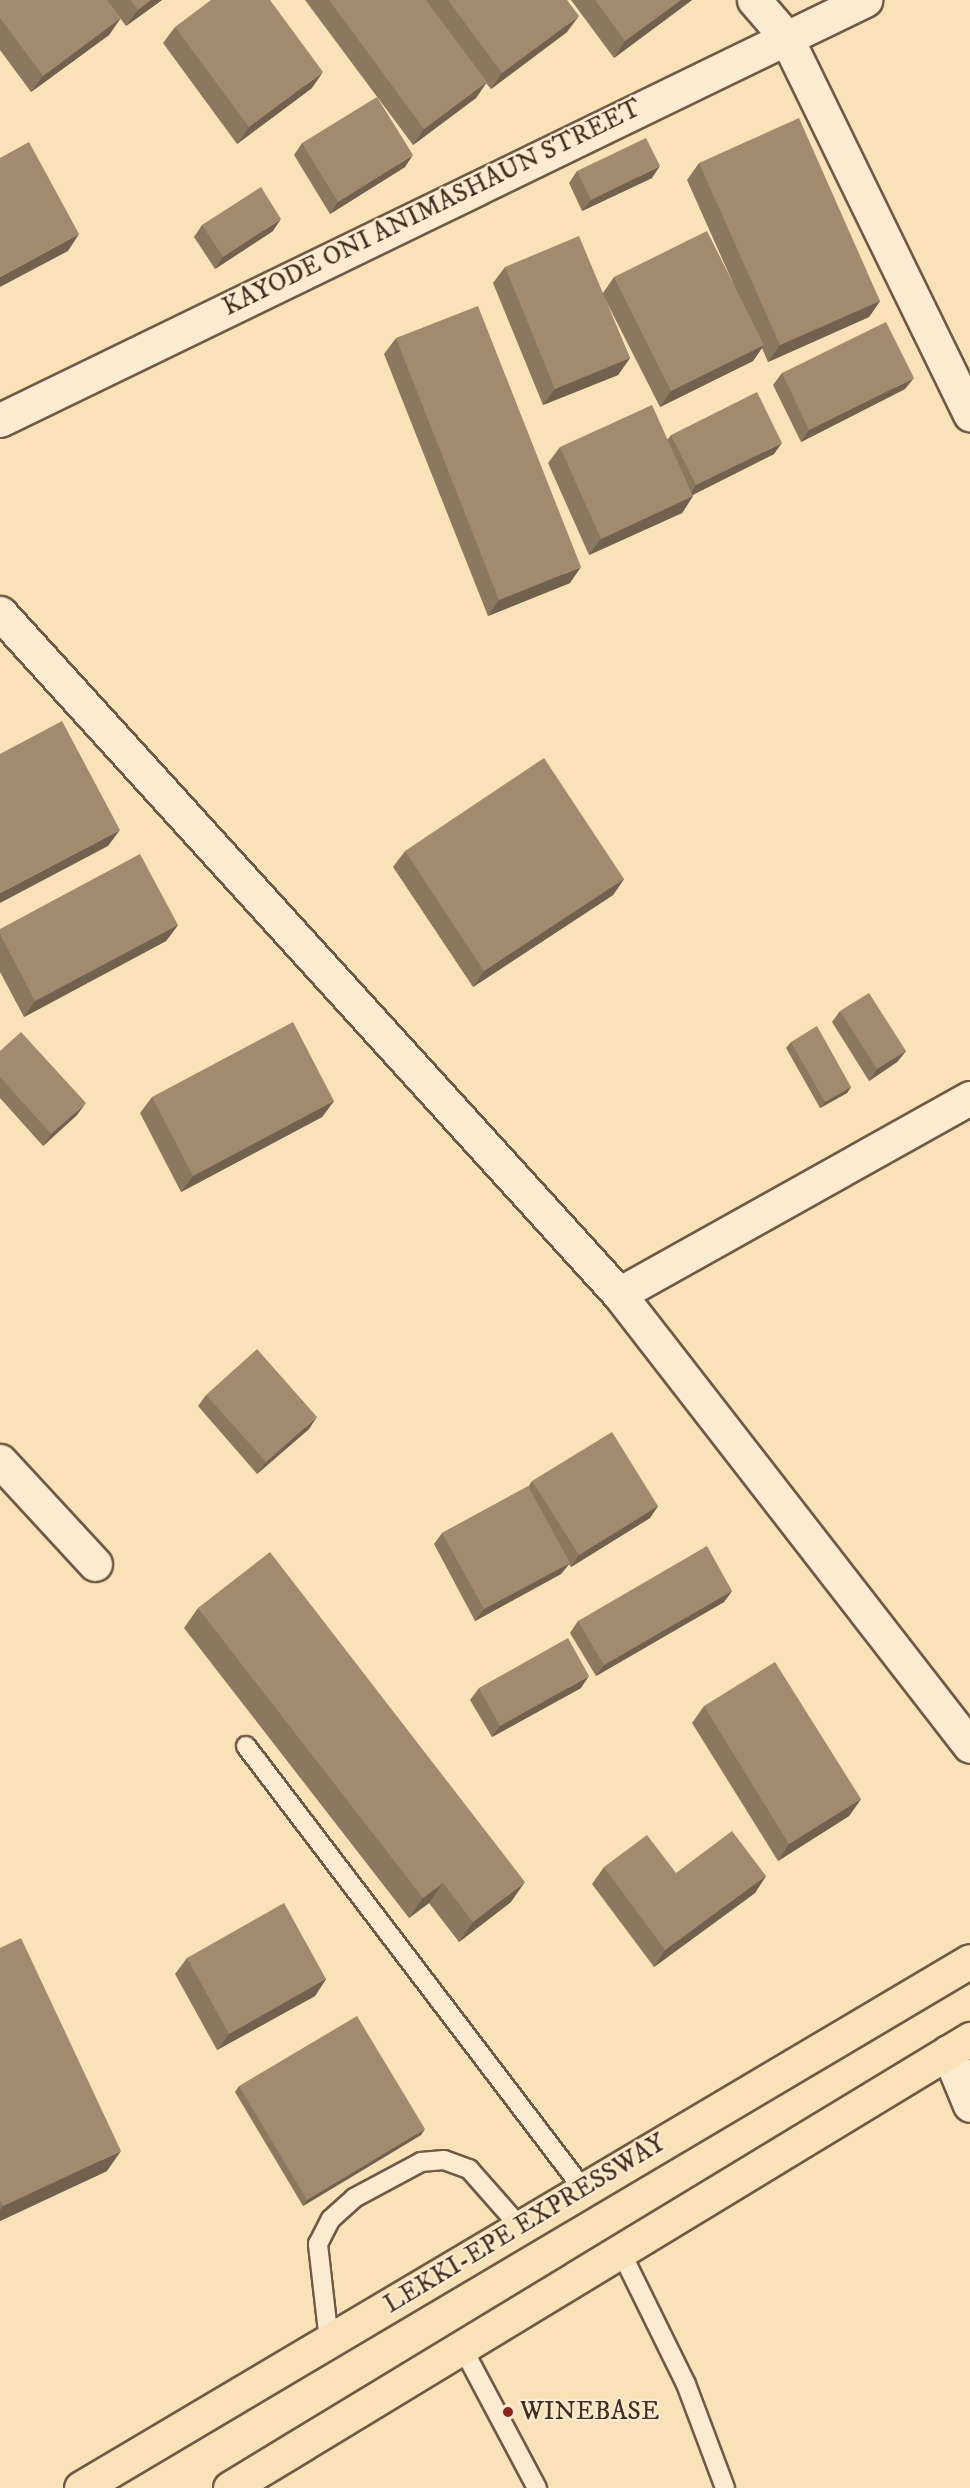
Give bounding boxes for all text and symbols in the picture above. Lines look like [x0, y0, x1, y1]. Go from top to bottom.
street label: KAYODE ONI ANIMASHAUN STREET [218, 93, 646, 323]
street label: LEKKI-EPE EXPRESSWAY [378, 2127, 672, 2321]
place label: WINEBASE [520, 2396, 659, 2428]
marker: WINEBASE [501, 2405, 515, 2419]

